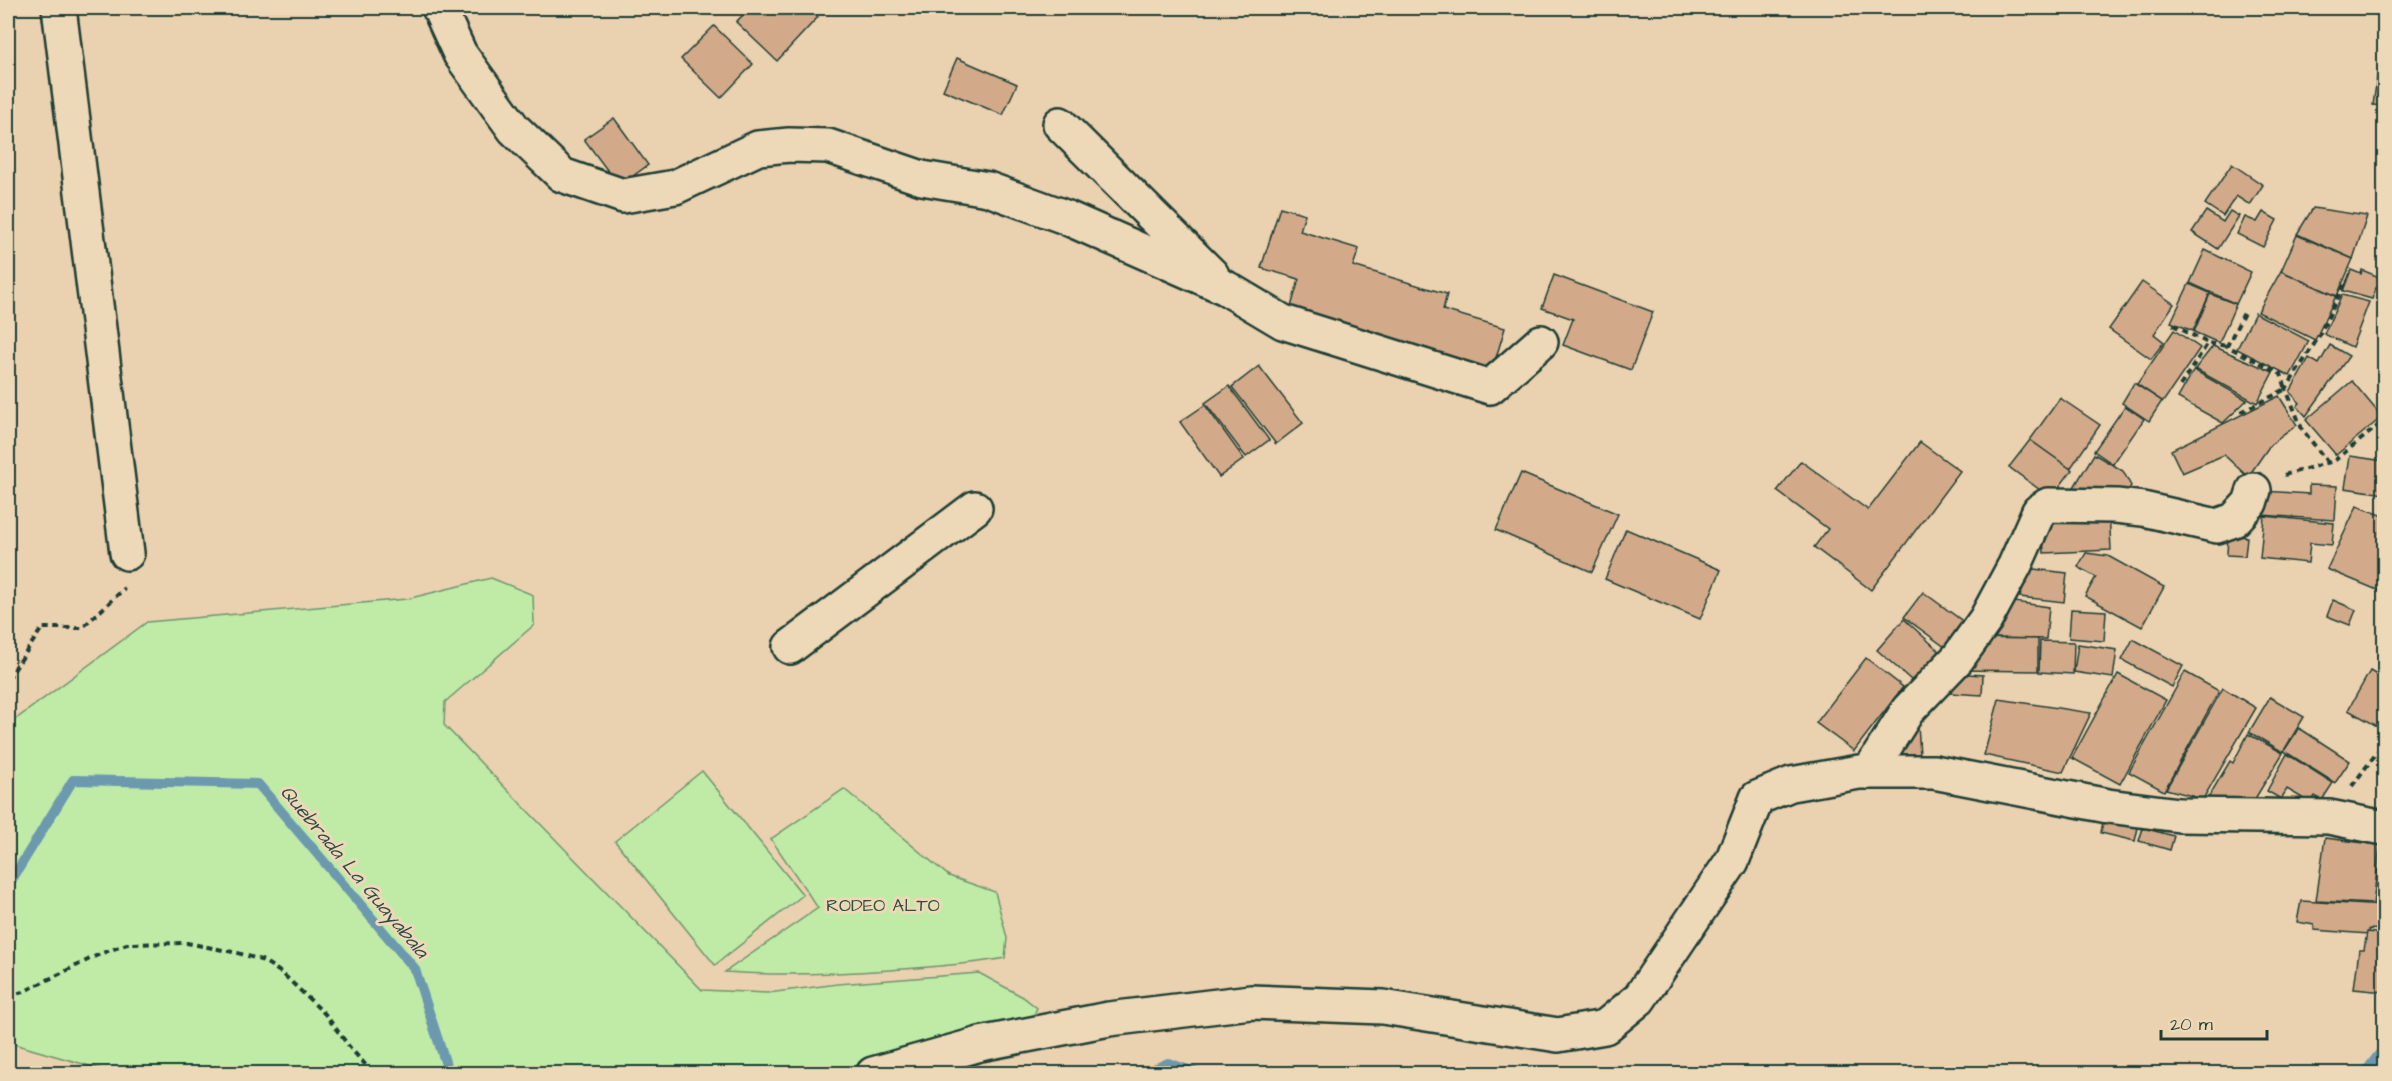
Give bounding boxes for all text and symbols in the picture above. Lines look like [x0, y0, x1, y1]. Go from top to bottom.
water label: Quebrada La Guayabala [273, 779, 436, 965]
park label: RODEO ALTO [826, 893, 940, 918]
scale bar [2161, 1003, 2268, 1041]
text: 20 m [2170, 1012, 2213, 1037]

